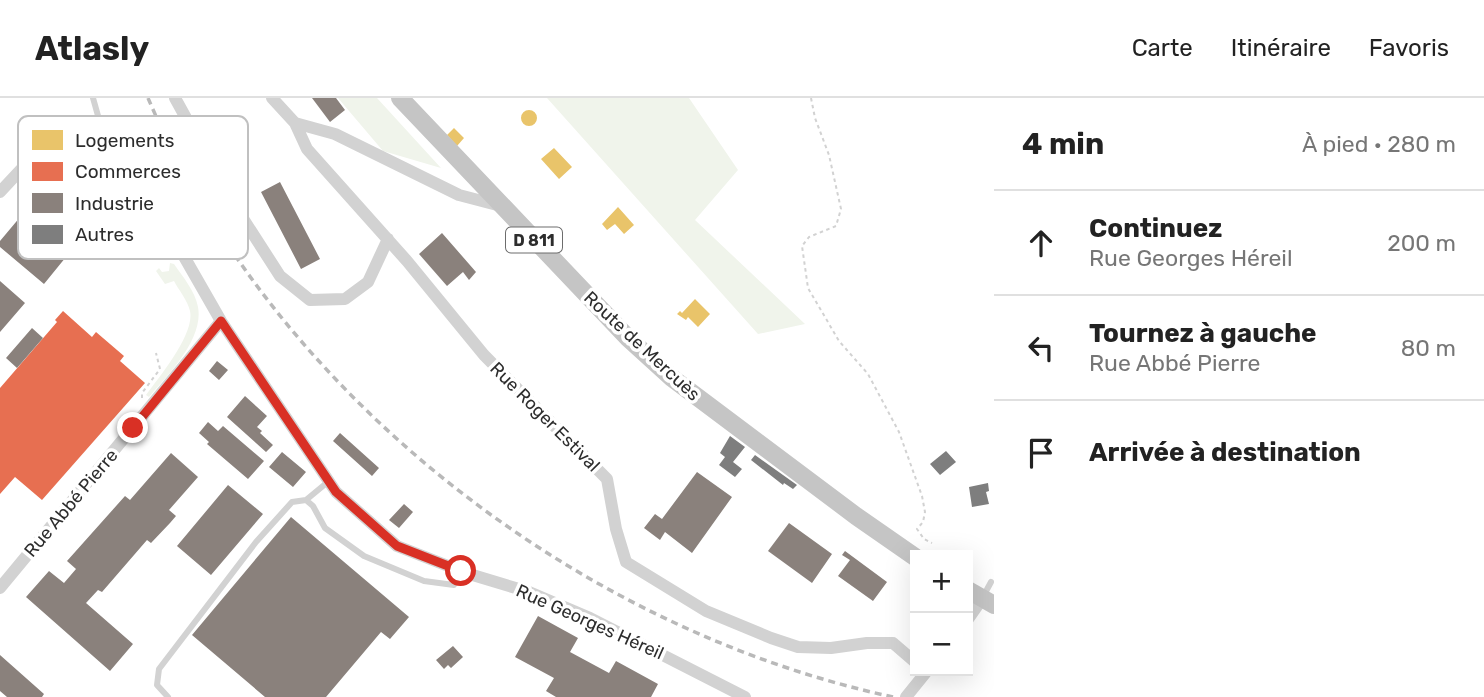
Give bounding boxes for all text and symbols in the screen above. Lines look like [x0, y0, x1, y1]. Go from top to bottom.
text: Atlasly [35, 29, 149, 68]
text: Carte [1132, 34, 1193, 62]
text: Itinéraire [1231, 34, 1331, 62]
text: Favoris [1369, 34, 1449, 62]
legend [18, 116, 248, 259]
text: 4 min [1022, 126, 1104, 162]
text: Logements [75, 129, 174, 152]
text: À pied · 280 m [1302, 130, 1456, 158]
text: Commerces [75, 160, 181, 183]
text: Industrie [75, 192, 154, 215]
text: Continuez [1089, 213, 1222, 244]
text: Autres [75, 223, 134, 246]
icon: ahead [1022, 224, 1060, 262]
road number: D 811 [506, 228, 562, 252]
text: 200 m [1387, 229, 1456, 257]
text: Rue Georges Héreil [1089, 244, 1293, 272]
street label: Route de Mercuès [579, 287, 705, 405]
text: Tournez à gauche [1089, 318, 1317, 349]
icon: left [1022, 329, 1060, 367]
text: 80 m [1401, 334, 1456, 362]
text: Rue Abbé Pierre [1089, 349, 1260, 377]
street label: Rue Roger Estival [486, 358, 604, 476]
route end [117, 412, 148, 443]
icon: arrive [1022, 434, 1060, 472]
text: Arrivée à destination [1089, 437, 1361, 468]
street label: Rue Abbé Pierre [19, 445, 123, 561]
map controls [910, 550, 973, 676]
button: + [910, 550, 973, 613]
route start [445, 555, 476, 586]
street label: Rue Georges Héreil [513, 580, 667, 664]
button: − [910, 613, 973, 676]

